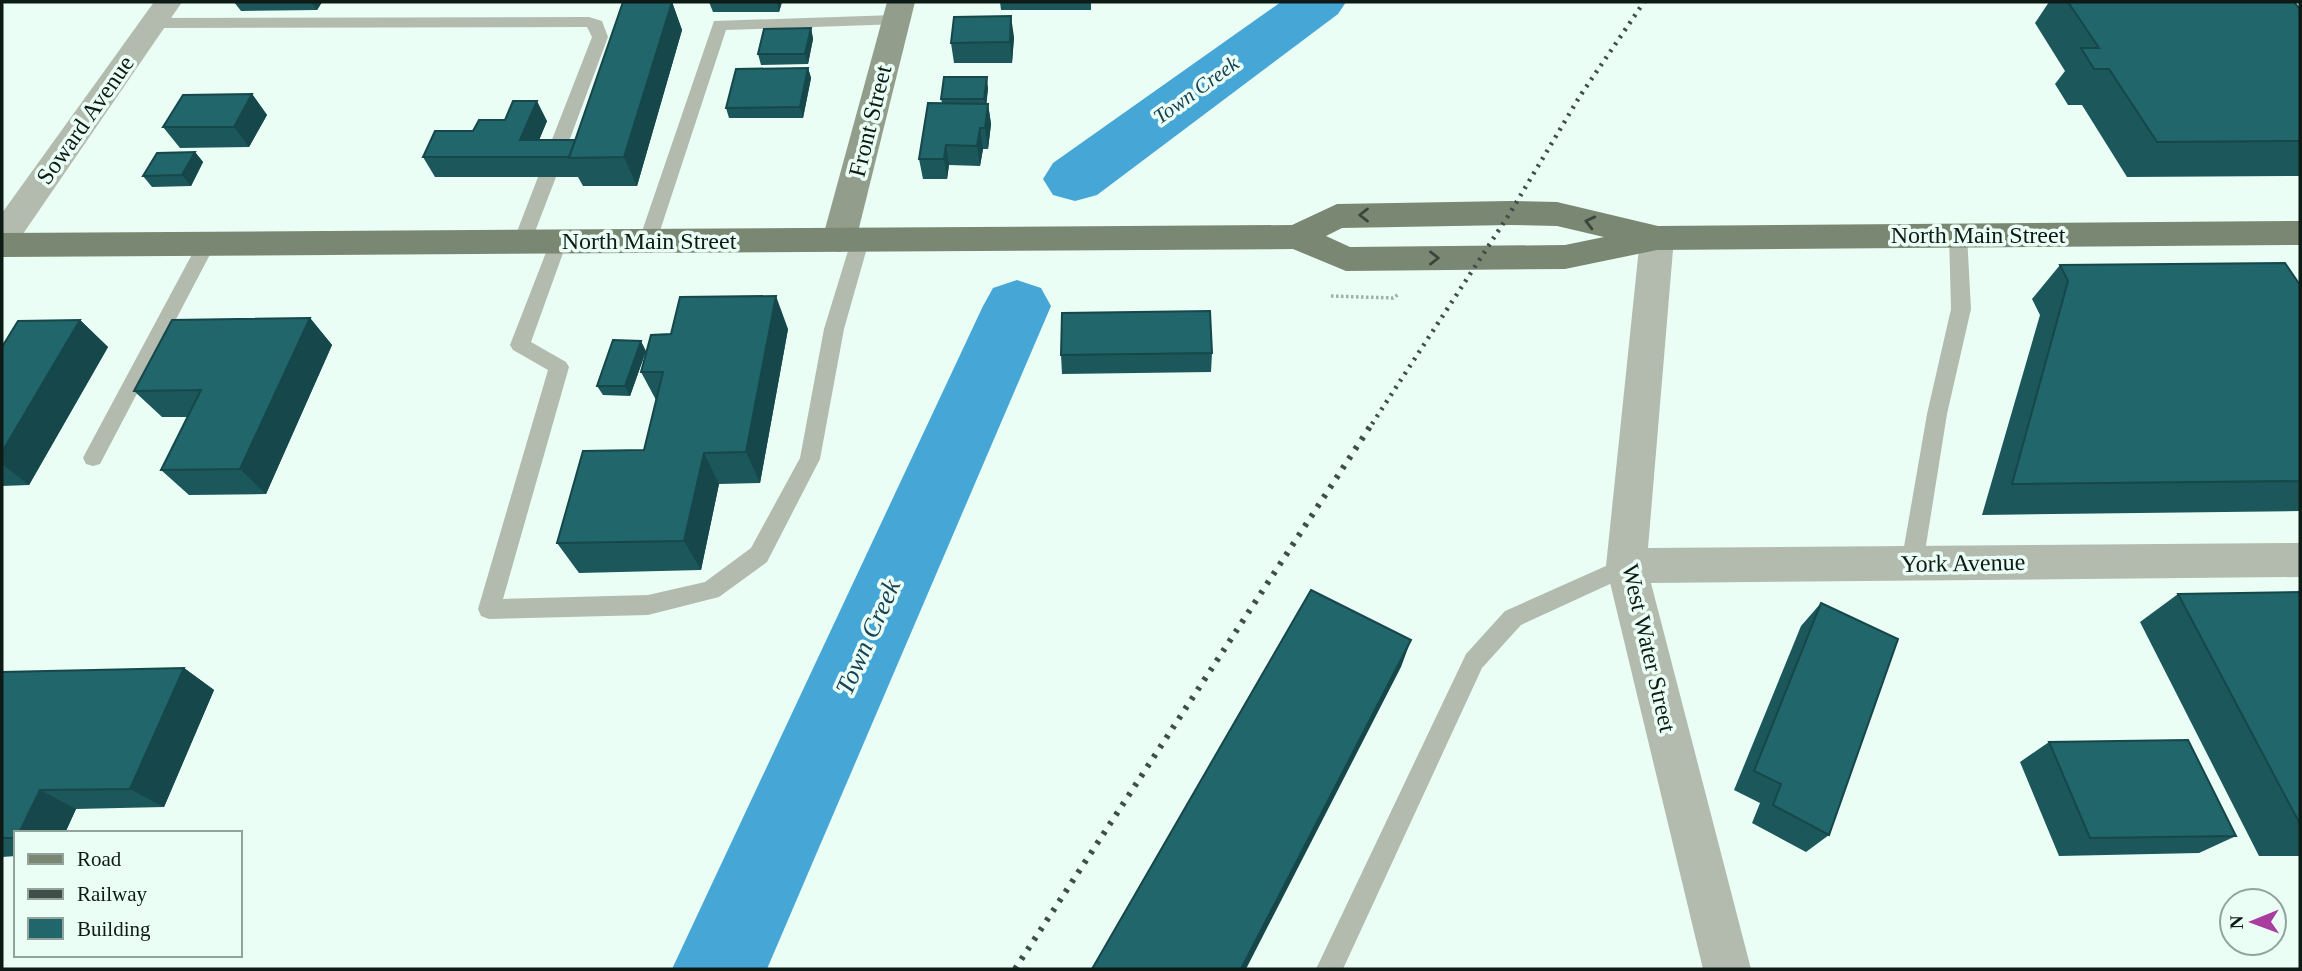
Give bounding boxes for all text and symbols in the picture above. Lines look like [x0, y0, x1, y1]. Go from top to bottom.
street label: Soward Avenue [31, 51, 139, 189]
water label: Town Creek [1149, 51, 1244, 129]
street label: Front Street [844, 62, 896, 179]
one-way arrow [1358, 207, 1368, 223]
one-way arrow [1584, 215, 1596, 230]
street label: North Main Street [1891, 222, 2066, 248]
street label: North Main Street [562, 228, 737, 254]
one-way arrow [1429, 250, 1440, 266]
street label: York Avenue [1901, 549, 2025, 577]
street label: West Water Street [1617, 561, 1681, 735]
water label: Town Creek [830, 574, 906, 699]
legend [14, 831, 242, 957]
text: Road [77, 847, 122, 871]
text: Railway [77, 882, 147, 906]
north arrow [2218, 887, 2288, 957]
text: N [2226, 915, 2247, 929]
text: Building [77, 917, 151, 941]

